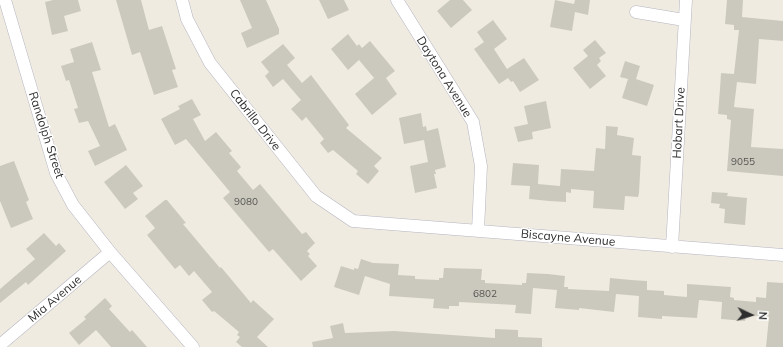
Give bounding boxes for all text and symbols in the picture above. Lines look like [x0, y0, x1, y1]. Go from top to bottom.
street label: Daytona Avenue [413, 34, 475, 120]
street label: Cabrillo Drive [226, 86, 284, 154]
street label: Hobart Drive [670, 87, 688, 159]
street label: Randolph Street [25, 90, 67, 180]
house number: 9055 [731, 156, 755, 168]
house number: 9080 [234, 196, 258, 208]
street label: Biscayne Avenue [520, 227, 616, 249]
street label: Mia Avenue [25, 273, 85, 325]
house number: 6802 [473, 288, 497, 300]
north arrow [731, 295, 771, 335]
text: N [756, 311, 770, 320]

